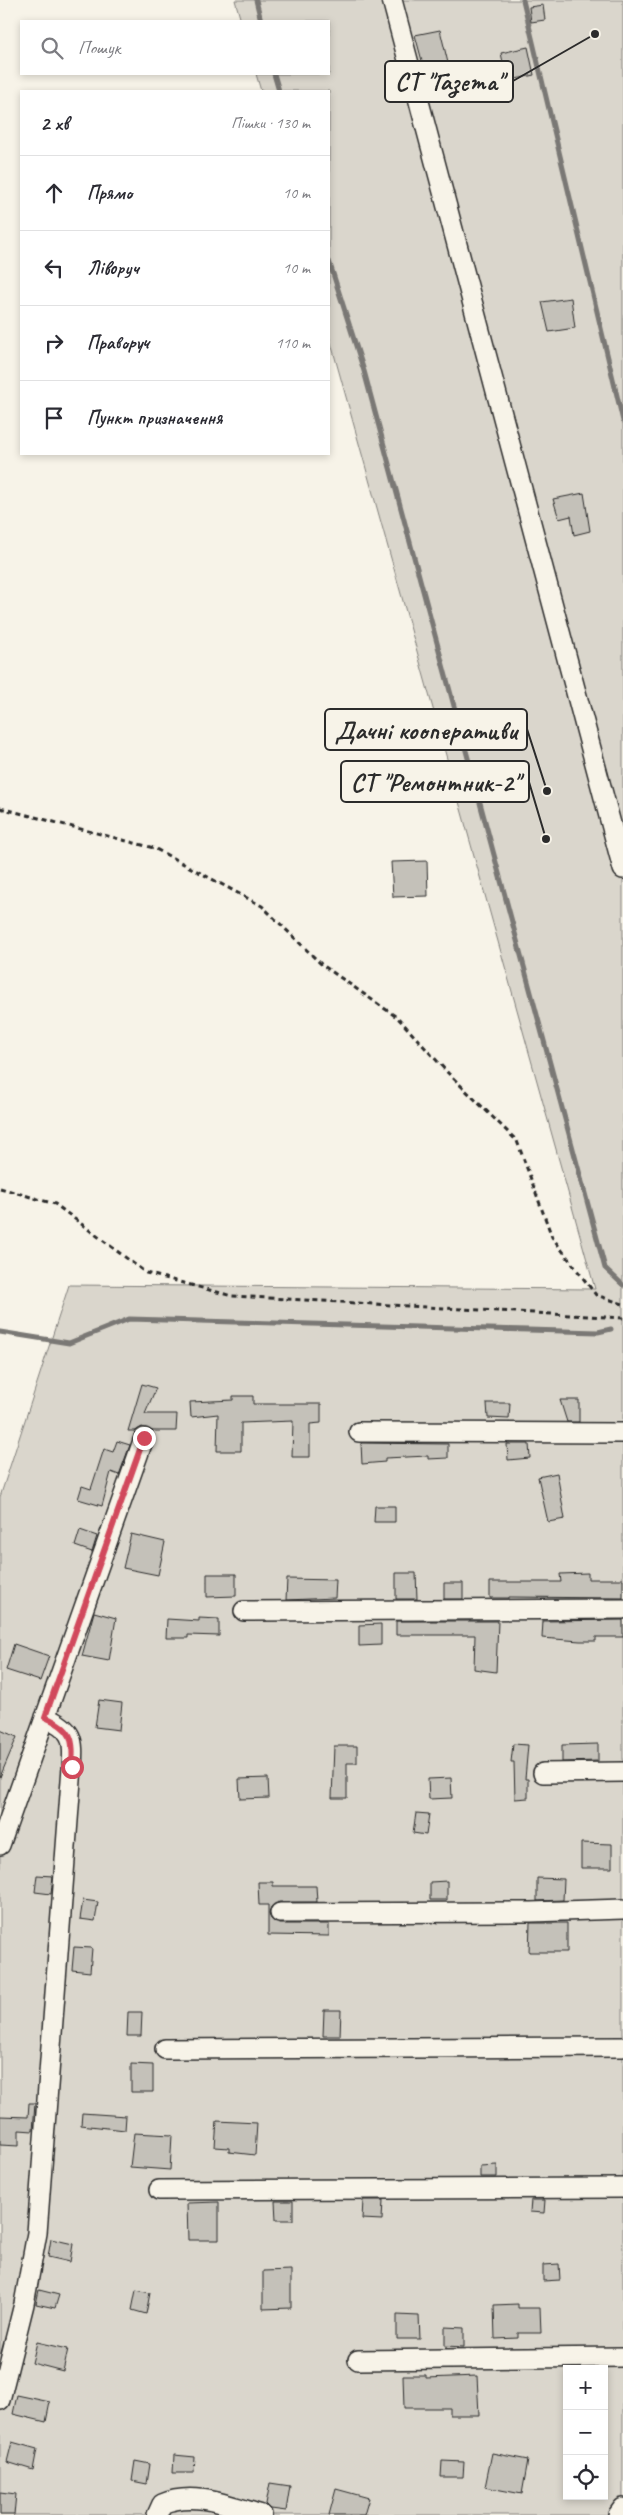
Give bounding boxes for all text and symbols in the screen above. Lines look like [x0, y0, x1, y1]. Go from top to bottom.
search box [20, 20, 330, 75]
icon: search [38, 34, 66, 62]
text: Пошук [78, 36, 120, 60]
callout: СТ "Газета" [385, 61, 513, 102]
text: СТ "Газета" [395, 65, 509, 98]
text: 2 хв [40, 110, 69, 136]
text: Пішки · 130 m [231, 113, 310, 133]
icon: ahead [40, 179, 68, 207]
text: Прямо [87, 181, 132, 205]
text: 10 m [283, 183, 310, 203]
icon: left [40, 254, 68, 282]
text: Ліворуч [87, 256, 139, 280]
text: 10 m [283, 258, 310, 278]
icon: right [40, 329, 68, 357]
text: Праворуч [87, 331, 149, 355]
text: 110 m [276, 333, 310, 353]
icon: arrive [40, 404, 68, 432]
text: Пункт призначення [87, 406, 222, 430]
callout: Дачні кооперативи [325, 709, 527, 750]
text: Дачні кооперативи [335, 714, 520, 747]
callout: СТ "Ремонтник-2" [341, 761, 529, 802]
text: СТ "Ремонтник-2" [351, 766, 525, 799]
route end [133, 1427, 156, 1450]
route start [61, 1756, 84, 1779]
map controls [563, 2365, 608, 2500]
button: + [563, 2365, 608, 2410]
button: − [563, 2410, 608, 2455]
button: locate [563, 2455, 608, 2500]

